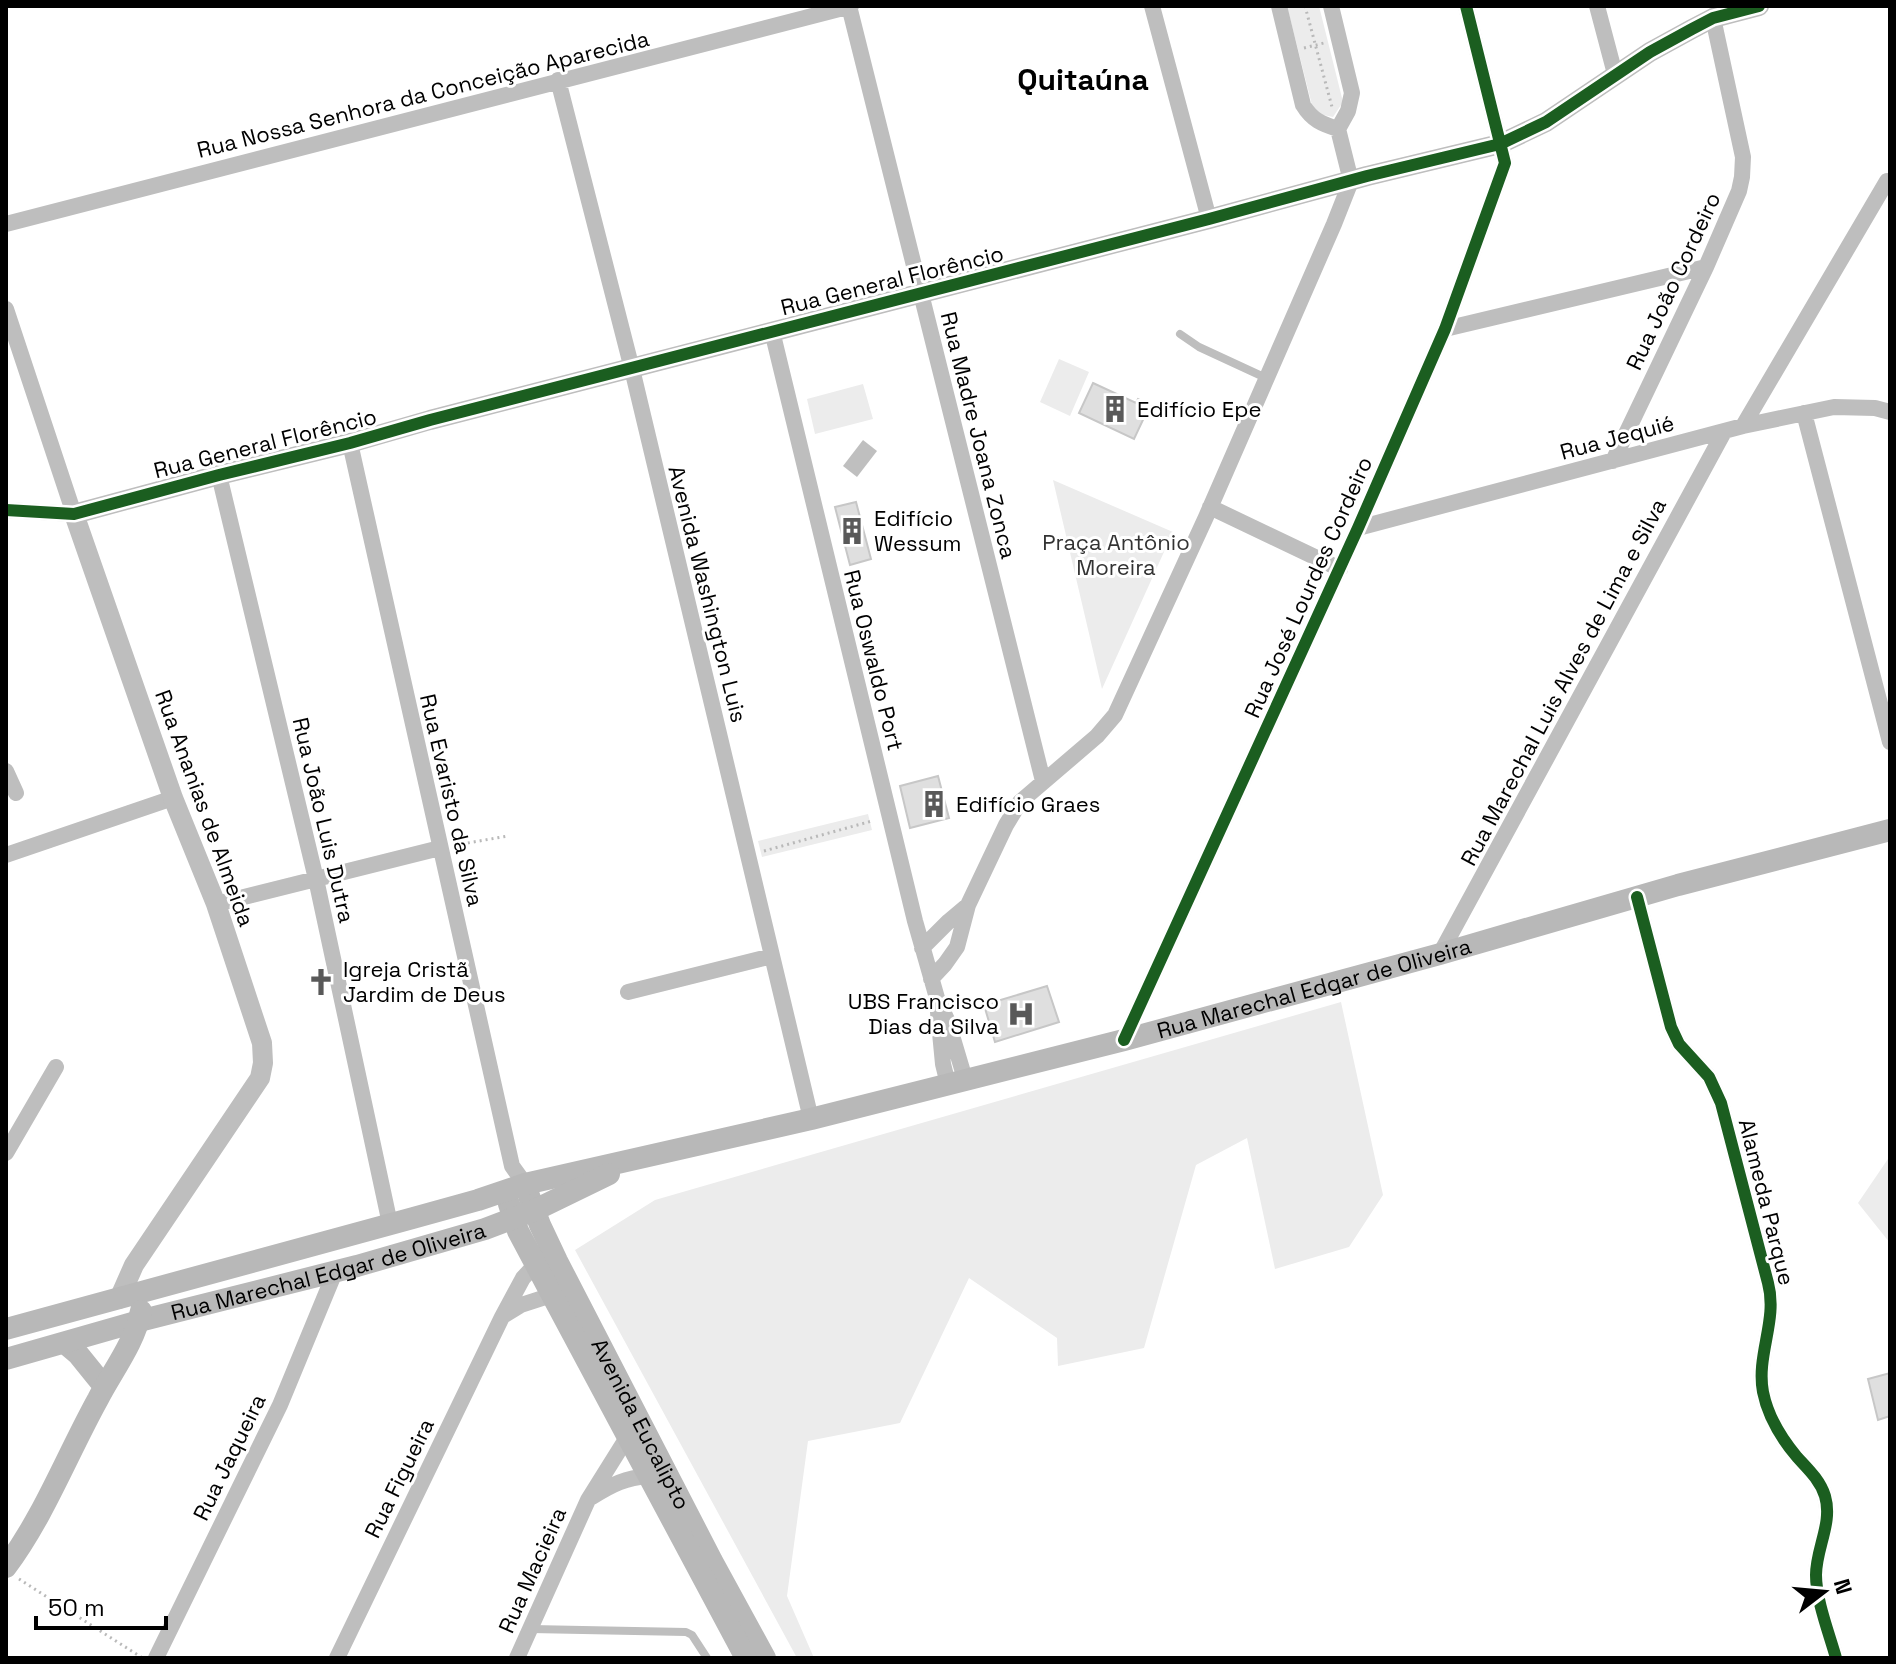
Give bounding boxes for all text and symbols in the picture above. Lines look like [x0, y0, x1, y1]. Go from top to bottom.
street label: Rua Nossa Senhora da Conceição Aparecida [194, 24, 652, 164]
district label: Quitaúna [1017, 60, 1149, 99]
street label: Rua João Cordeiro [1620, 188, 1726, 374]
street label: Rua General Florêncio [778, 239, 1006, 321]
street label: Rua Madre Joana Zonca [935, 309, 1023, 562]
building icon: Edifício Epe [1100, 394, 1130, 424]
place label: Edifício Epe [1137, 395, 1261, 423]
street label: Rua General Florêncio [151, 402, 379, 484]
street label: Rua Jequié [1557, 408, 1677, 466]
street label: Rua José Lourdes Cordeiro [1238, 452, 1378, 722]
street label: Avenida Washington Luis [663, 463, 753, 725]
street label: Rua Marechal Luis Alves de Lima e Silva [1454, 493, 1672, 870]
place label: Edifício Wessum [874, 504, 962, 557]
building icon: Edifício Wessum [837, 516, 867, 546]
park label: Praça Antônio Moreira [1042, 528, 1190, 581]
street label: Rua Oswaldo Port [838, 567, 910, 753]
street label: Rua Ananias de Almeida [149, 686, 261, 931]
street label: Rua Evaristo da Silva [414, 691, 490, 909]
street label: Rua João Luis Dutra [287, 714, 361, 926]
building icon: Edifício Graes [919, 789, 949, 819]
place label: Edifício Graes [956, 790, 1100, 818]
street label: Rua Marechal Edgar de Oliveira [1154, 932, 1475, 1044]
place label: Igreja Cristã Jardim de Deus [343, 955, 506, 1008]
church icon: Igreja Cristã Jardim de Deus [306, 967, 336, 997]
place label: UBS Francisco Dias da Silva [848, 987, 999, 1040]
hospital icon: UBS Francisco Dias da Silva [1006, 999, 1036, 1029]
street label: Alameda Parque [1733, 1116, 1801, 1288]
street label: Rua Marechal Edgar de Oliveira [168, 1215, 489, 1326]
street label: Avenida Eucalipto [585, 1333, 697, 1514]
street label: Rua Jaqueira [186, 1389, 272, 1525]
street label: Rua Figueira [358, 1413, 440, 1542]
street label: Rua Macieira [492, 1503, 572, 1637]
north arrow [1784, 1552, 1864, 1632]
text: N [1828, 1576, 1859, 1597]
scale bar [36, 1580, 166, 1630]
text: 50 m [48, 1592, 105, 1623]

